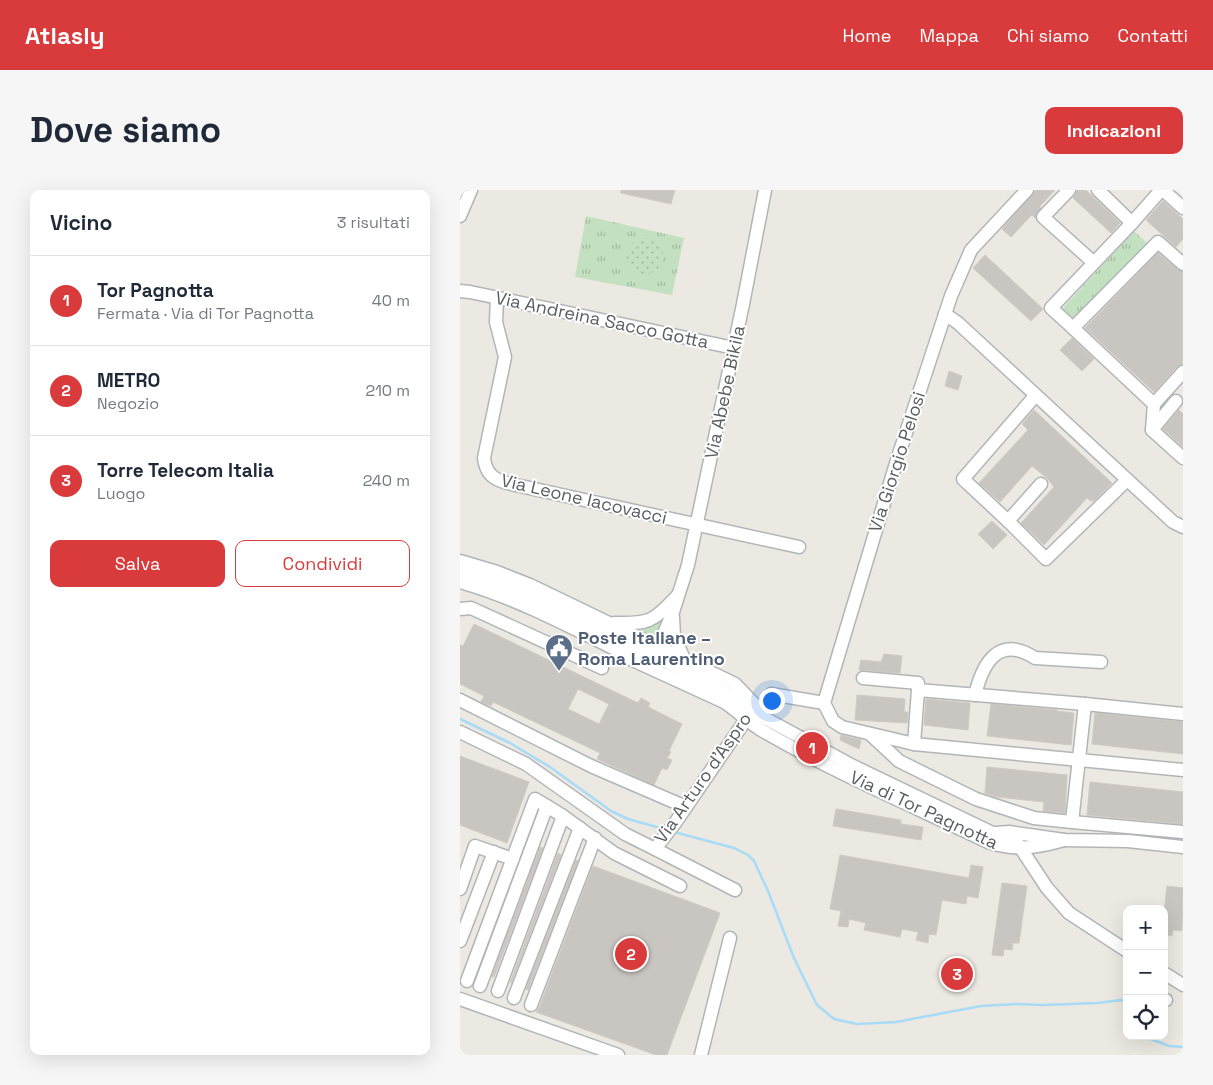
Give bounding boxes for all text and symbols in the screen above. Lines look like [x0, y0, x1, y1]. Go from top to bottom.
text: Atlasly [25, 20, 104, 51]
text: Home [842, 24, 892, 47]
text: Mappa [920, 24, 979, 47]
text: Chi siamo [1007, 24, 1089, 47]
text: Contatti [1117, 24, 1188, 47]
button: Indicazioni [1045, 107, 1183, 154]
text: Dove siamo [30, 108, 221, 152]
text: Vicino [50, 209, 112, 236]
text: 3 risultati [337, 212, 410, 233]
text: Tor Pagnotta [97, 278, 214, 303]
street label: Via Andreina Sacco Gotta [493, 286, 711, 353]
text: 1 [62, 290, 70, 311]
text: 40 m [372, 290, 410, 311]
text: Fermata · Via di Tor Pagnotta [97, 303, 314, 324]
street label: Via Abebe Bikila [699, 323, 750, 461]
text: METRO [97, 368, 160, 393]
text: 2 [61, 380, 71, 401]
text: 210 m [366, 380, 410, 401]
street label: Via Giorgio Pelosi [863, 389, 930, 535]
text: Negozio [97, 393, 159, 414]
text: Torre Telecom Italia [97, 458, 274, 483]
street label: Via Leone Iacovacci [499, 468, 669, 529]
text: 3 [61, 470, 71, 491]
text: 240 m [363, 470, 410, 491]
text: Luogo [97, 483, 146, 504]
button: Salva [50, 540, 225, 587]
button: Condividi [235, 540, 410, 587]
place label: Poste Italiane – Roma Laurentino [578, 626, 725, 670]
public building icon: Poste Italiane – Roma Laurentino [544, 633, 574, 672]
your location [759, 688, 785, 714]
street label: Via Arturo d'Aspro [649, 708, 756, 848]
pin: 1 [796, 729, 828, 767]
street label: Via di Tor Pagnotta [846, 765, 1002, 854]
map controls [1123, 905, 1168, 1040]
button: + [1123, 905, 1168, 950]
pin: 2 [615, 935, 647, 973]
button: − [1123, 950, 1168, 995]
pin: 3 [941, 955, 973, 993]
button: locate [1123, 995, 1168, 1040]

